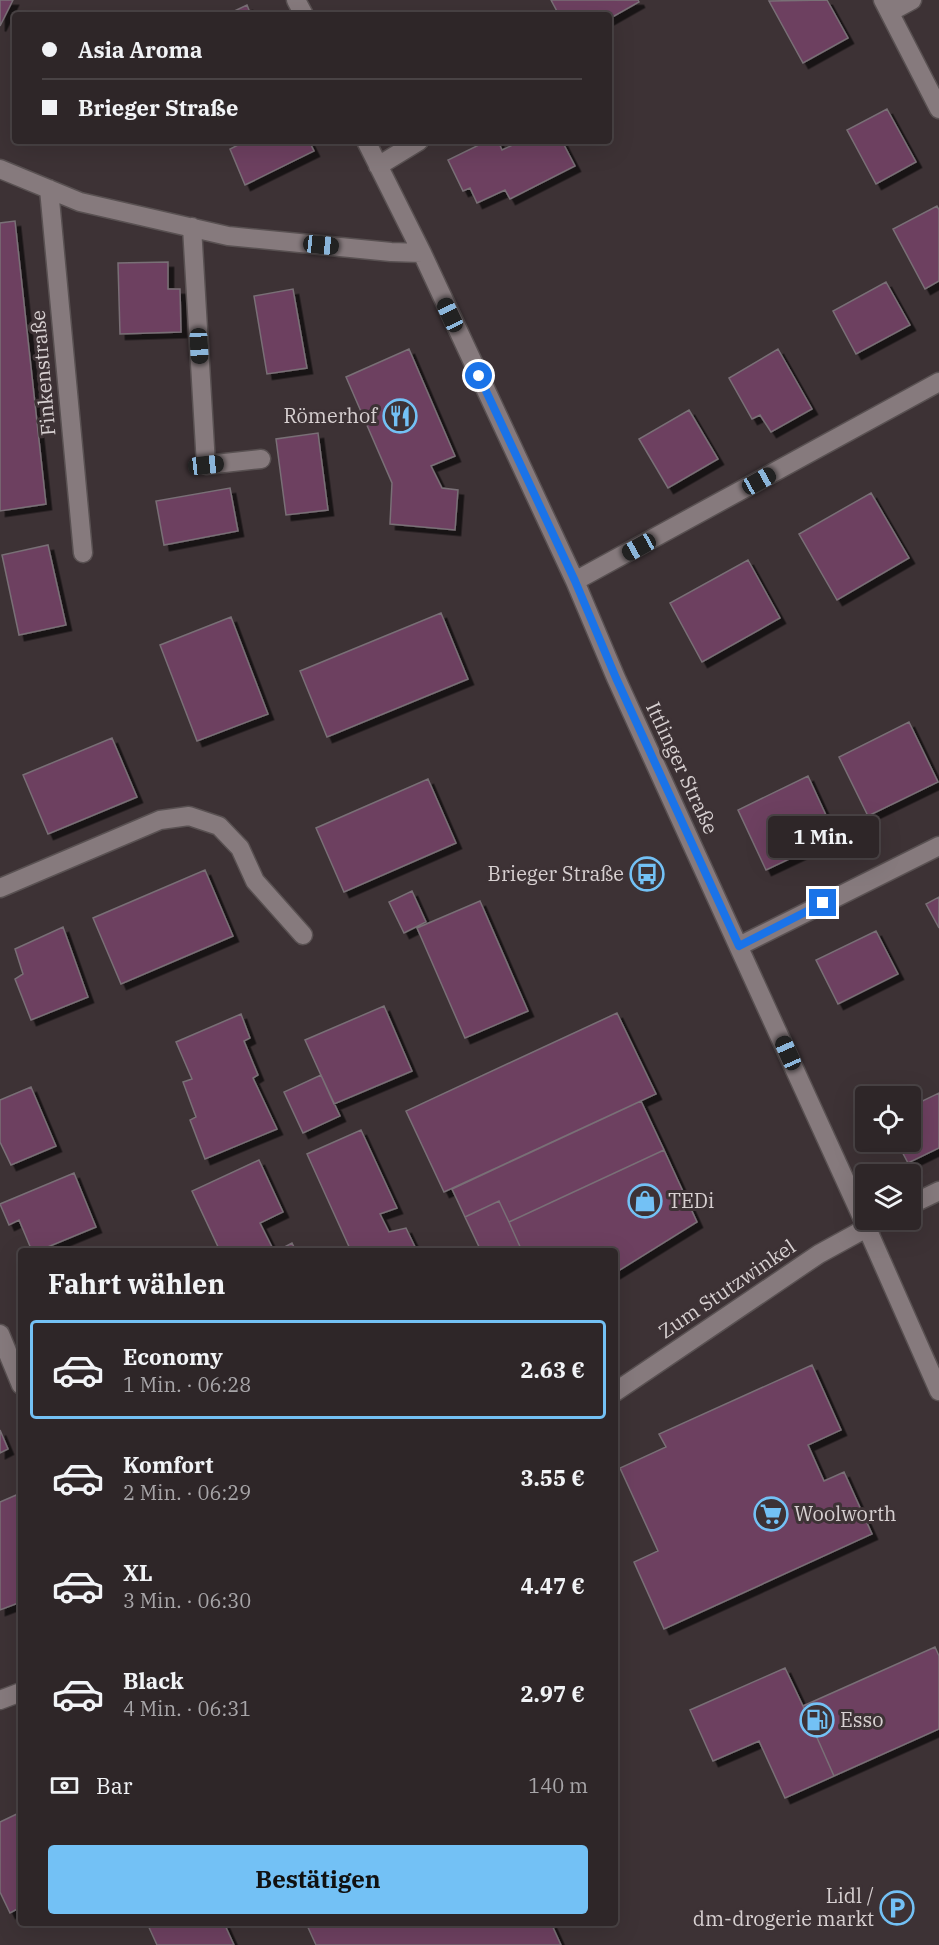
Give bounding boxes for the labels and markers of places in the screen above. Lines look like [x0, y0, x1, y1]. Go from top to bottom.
restaurant icon: Römerhof [382, 398, 418, 434]
place label: Römerhof [283, 402, 378, 429]
bus stop icon: Brieger Straße [629, 856, 665, 892]
place label: Brieger Straße [488, 860, 624, 887]
shop icon: TEDi [627, 1183, 663, 1219]
place label: TEDi [668, 1187, 714, 1214]
supermarket icon: Woolworth [753, 1496, 789, 1532]
place label: Woolworth [794, 1500, 897, 1527]
fuel station icon: Esso [799, 1702, 835, 1738]
place label: Esso [840, 1706, 884, 1733]
place label: Lidl / dm-drogerie markt [693, 1882, 874, 1932]
parking icon: Lidl / dm-drogerie markt [879, 1890, 915, 1926]

